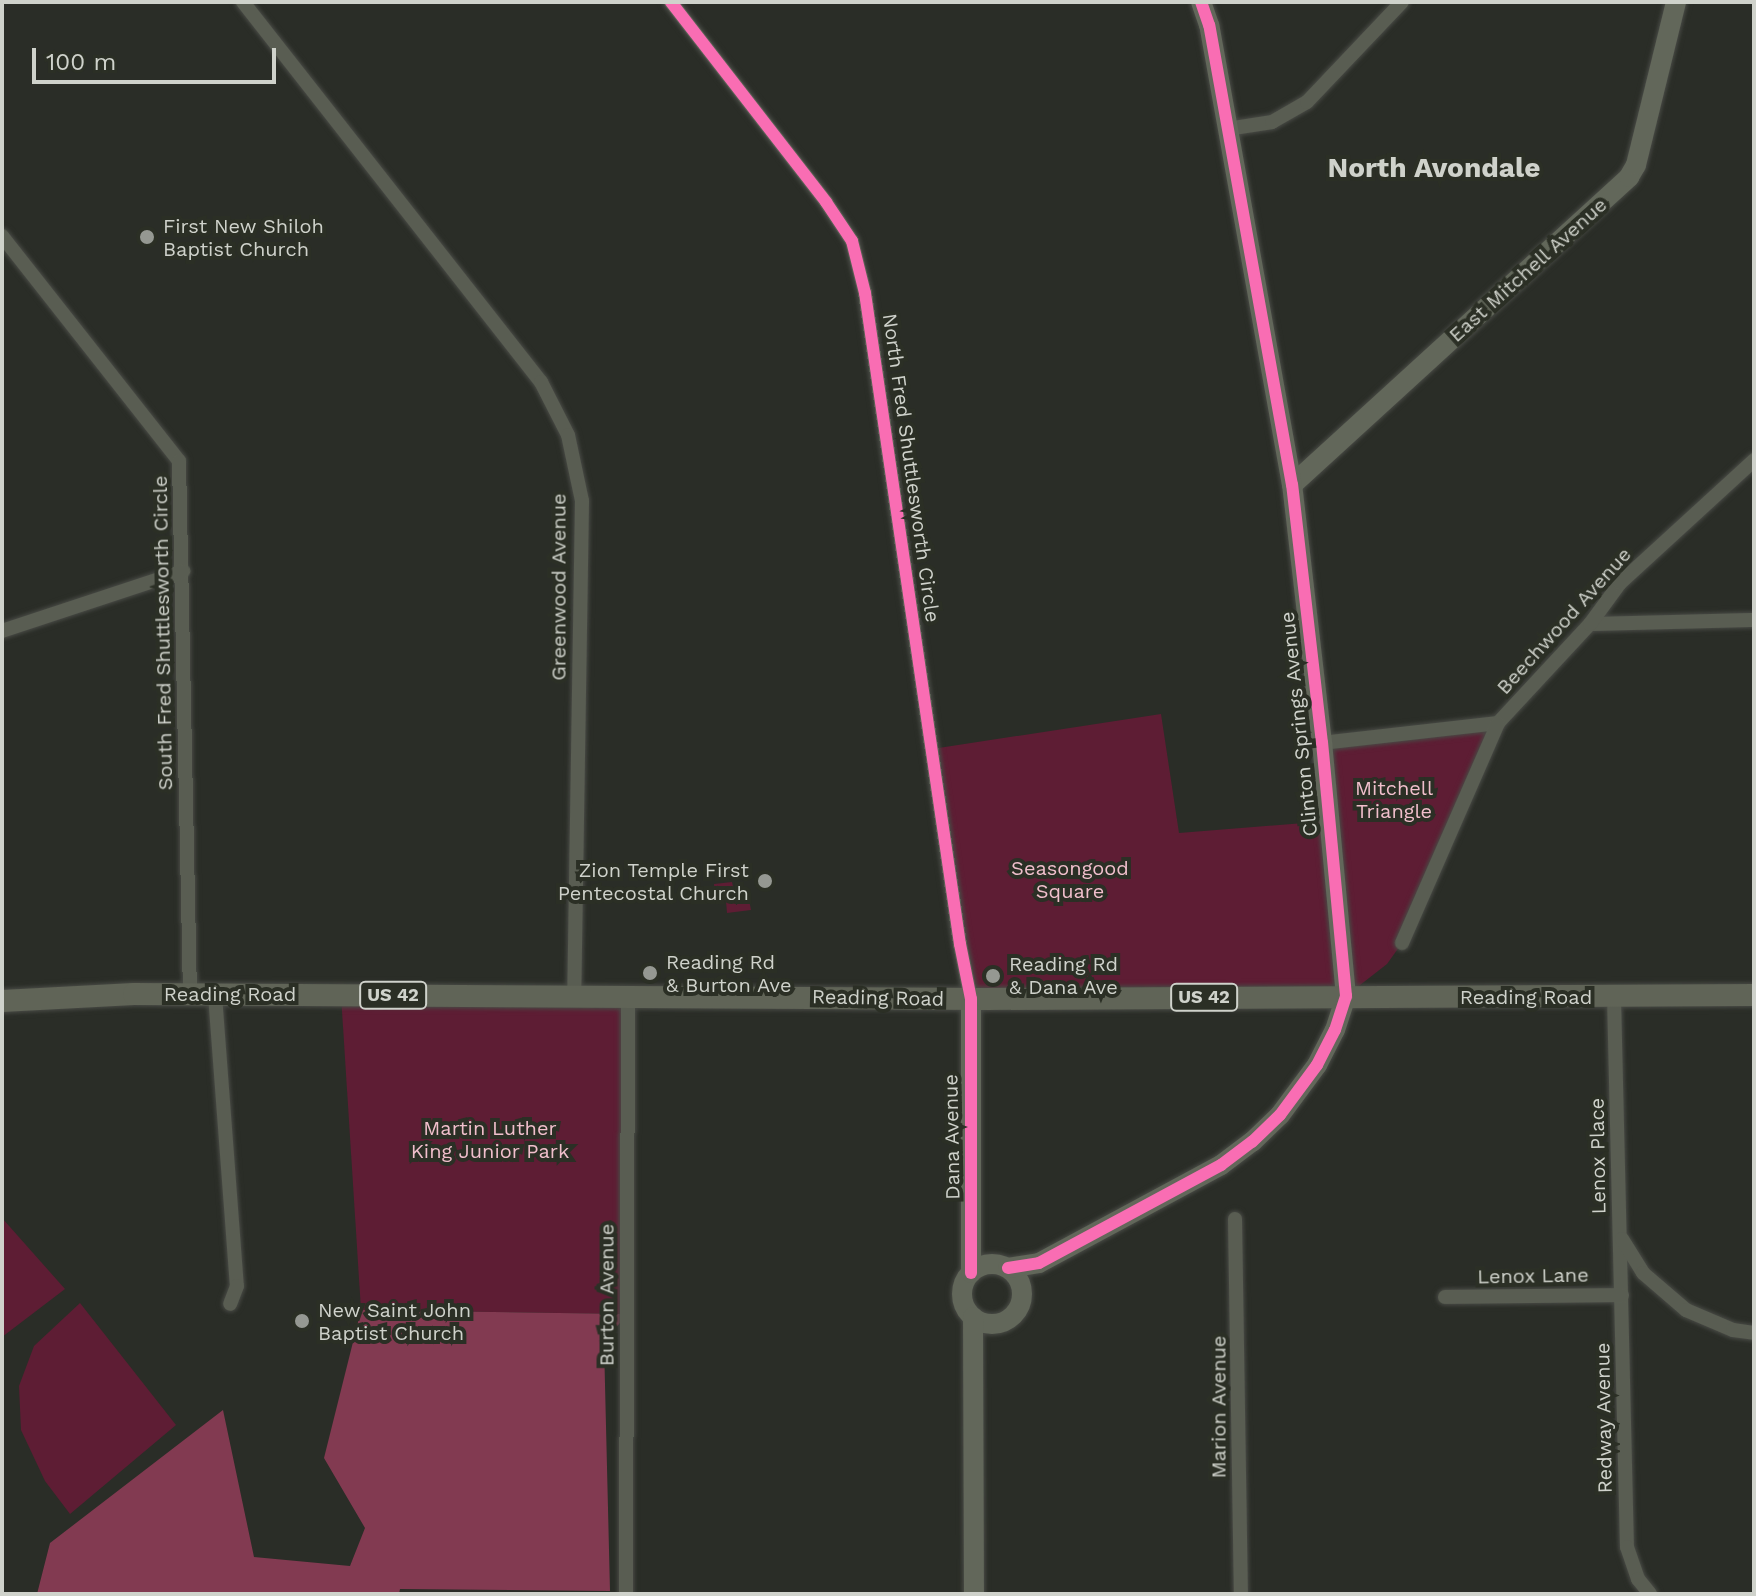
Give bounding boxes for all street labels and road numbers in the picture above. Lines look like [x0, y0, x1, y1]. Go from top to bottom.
street label: East Mitchell Avenue [1444, 192, 1612, 348]
street label: North Fred Shuttlesworth Circle [877, 312, 945, 624]
street label: South Fred Shuttlesworth Circle [148, 475, 178, 791]
street label: Greenwood Avenue [547, 493, 571, 681]
street label: Beechwood Avenue [1491, 542, 1637, 700]
street label: Clinton Springs Avenue [1275, 610, 1323, 838]
road number: US 42 [359, 981, 427, 1009]
street label: Reading Road [164, 982, 296, 1006]
road number: US 42 [1170, 983, 1238, 1011]
street label: Reading Road [812, 985, 944, 1011]
street label: Reading Road [1460, 985, 1592, 1009]
street label: Dana Avenue [939, 1073, 965, 1201]
street label: Lenox Place [1585, 1097, 1611, 1215]
street label: Burton Avenue [595, 1223, 619, 1367]
street label: Lenox Lane [1477, 1263, 1589, 1289]
street label: Marion Avenue [1207, 1335, 1231, 1479]
street label: Redway Avenue [1591, 1342, 1617, 1494]

